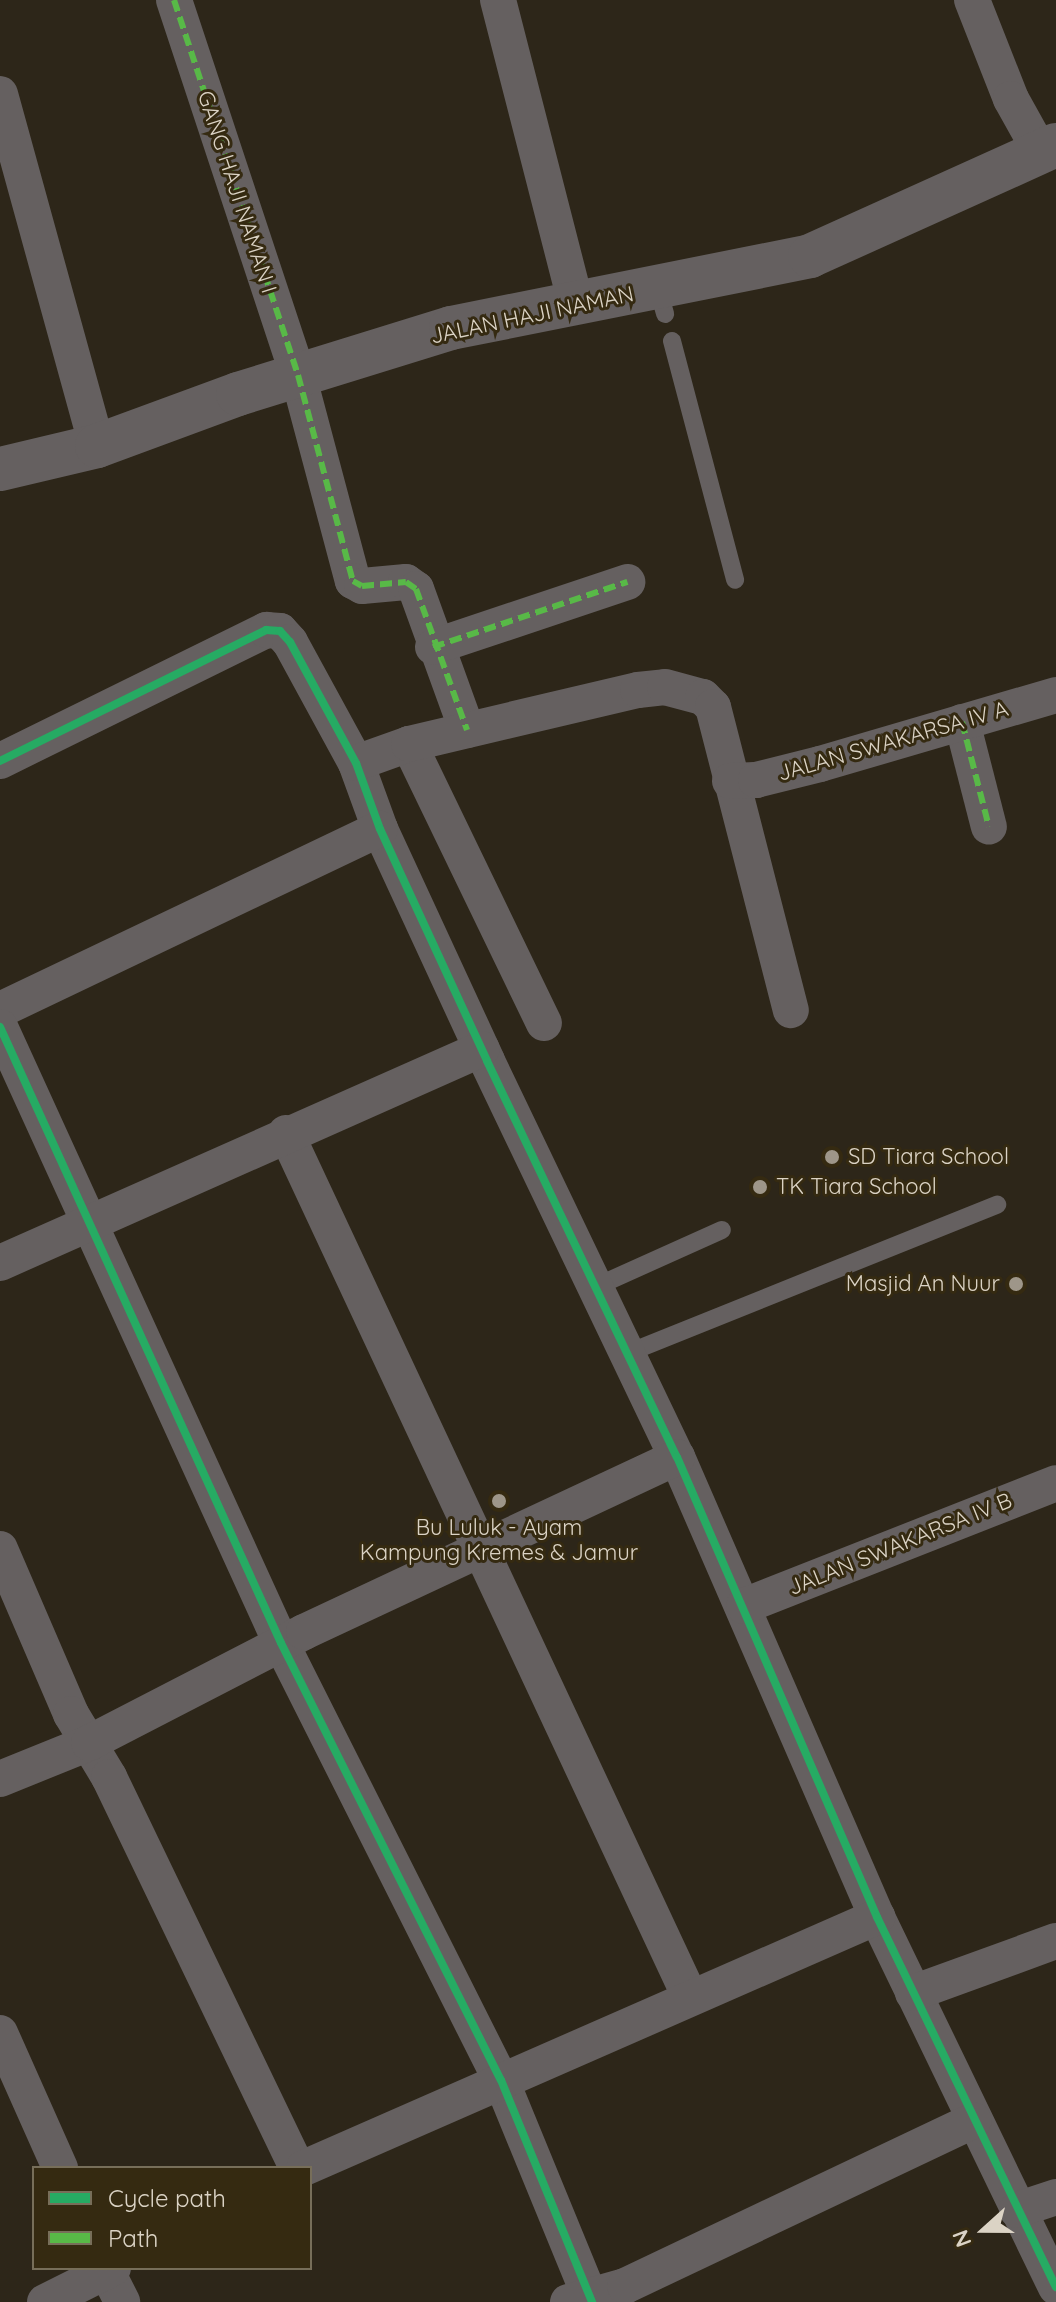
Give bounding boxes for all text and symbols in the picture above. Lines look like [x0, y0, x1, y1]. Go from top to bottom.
street label: GANG HAJI NAMAN I [192, 87, 282, 297]
street label: JALAN HAJI NAMAN [428, 281, 636, 349]
street label: JALAN SWAKARSA IV A [775, 695, 1011, 787]
place label: SD Tiara School [848, 1144, 1009, 1170]
marker: SD Tiara School [823, 1148, 841, 1166]
place label: TK Tiara School [776, 1174, 937, 1200]
marker: TK Tiara School [751, 1178, 769, 1196]
place label: Masjid An Nuur [846, 1271, 1000, 1297]
marker: Masjid An Nuur [1007, 1275, 1025, 1293]
street label: JALAN SWAKARSA IV B [784, 1487, 1016, 1601]
marker: Bu Luluk - Ayam Kampung Kremes & Jamur [490, 1492, 508, 1510]
place label: Bu Luluk - Ayam Kampung Kremes & Jamur [360, 1514, 638, 1566]
legend [32, 2166, 312, 2270]
text: Cycle path [108, 2183, 226, 2213]
north arrow [944, 2190, 1024, 2270]
text: Path [108, 2223, 159, 2253]
text: N [946, 2226, 978, 2251]

